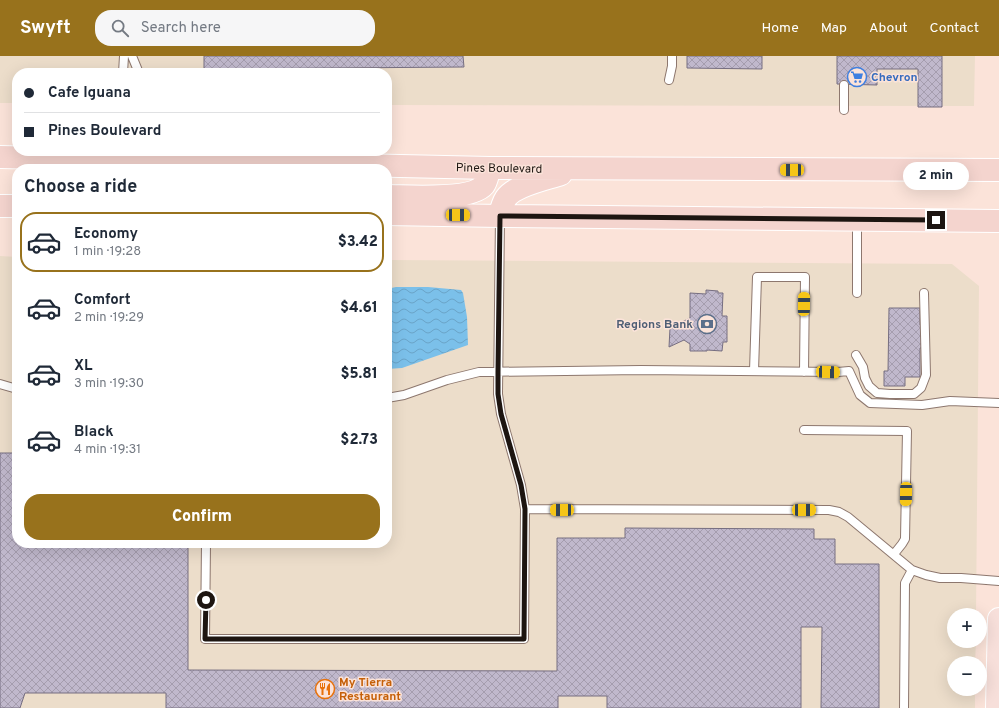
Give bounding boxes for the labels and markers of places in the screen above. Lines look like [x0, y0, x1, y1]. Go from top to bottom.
supermarket icon: Chevron [846, 66, 868, 88]
place label: Chevron [871, 70, 918, 86]
bank icon: Regions Bank [696, 313, 718, 335]
place label: Regions Bank [616, 317, 693, 333]
place label: My Tierra Restaurant [339, 675, 401, 705]
restaurant icon: My Tierra Restaurant [314, 678, 336, 700]

